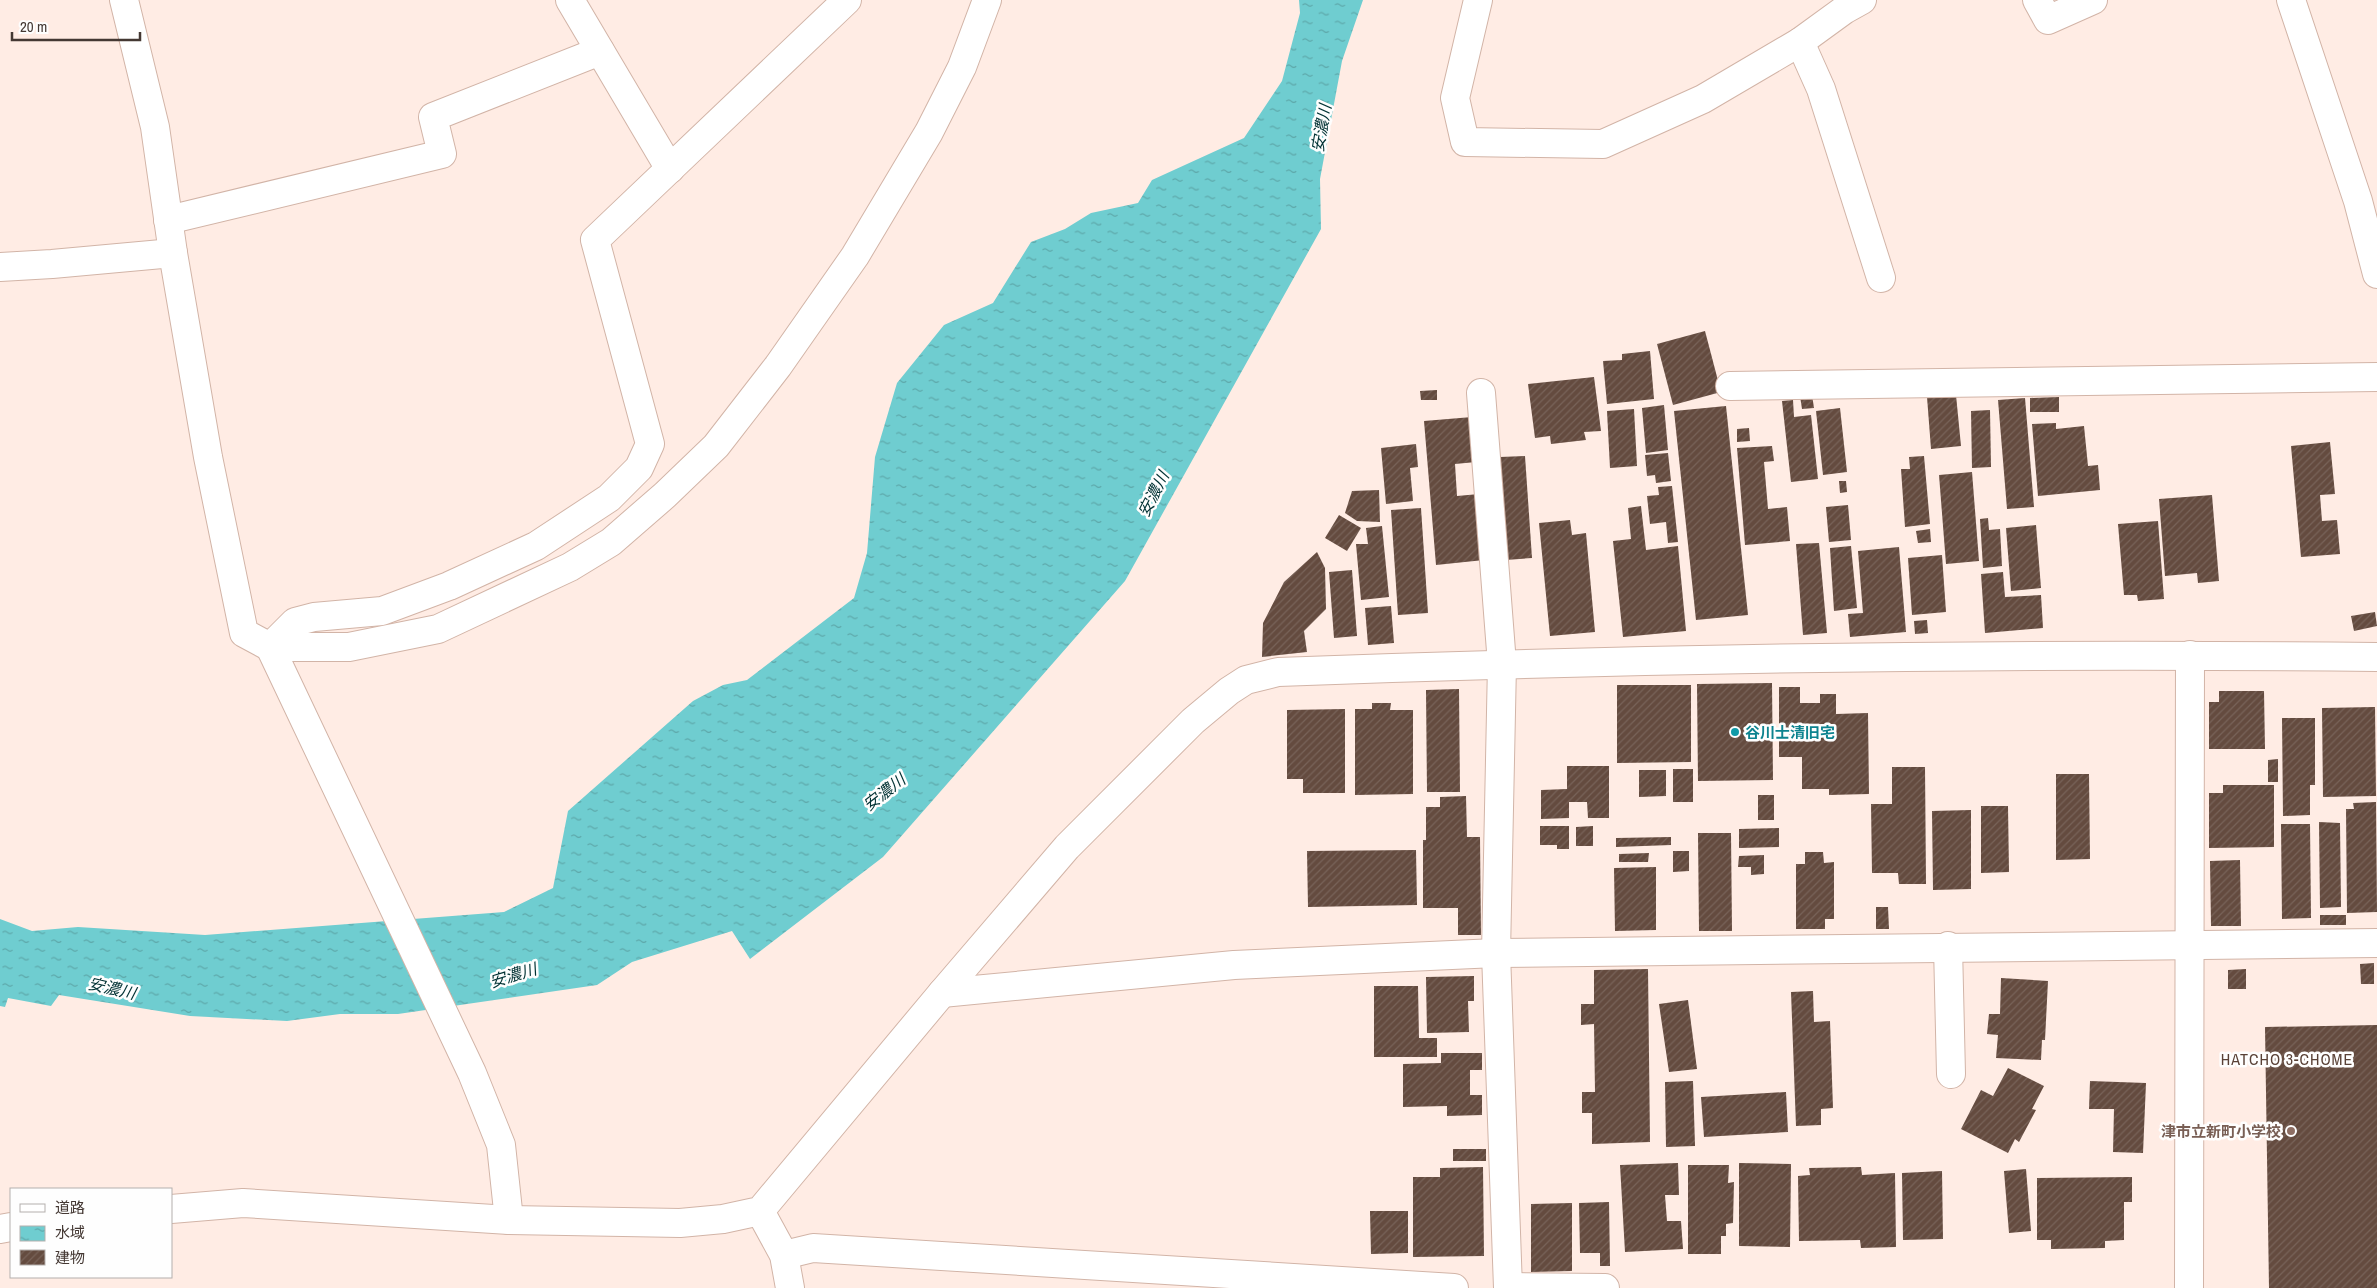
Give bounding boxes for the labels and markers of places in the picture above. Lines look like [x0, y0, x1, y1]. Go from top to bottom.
place label: 谷川士清旧宅 [1745, 722, 1835, 743]
marker: 谷川士清旧宅 [1729, 726, 1741, 738]
place label: 津市立新町小学校 [2161, 1121, 2281, 1142]
marker: 津市立新町小学校 [2285, 1125, 2297, 1137]

